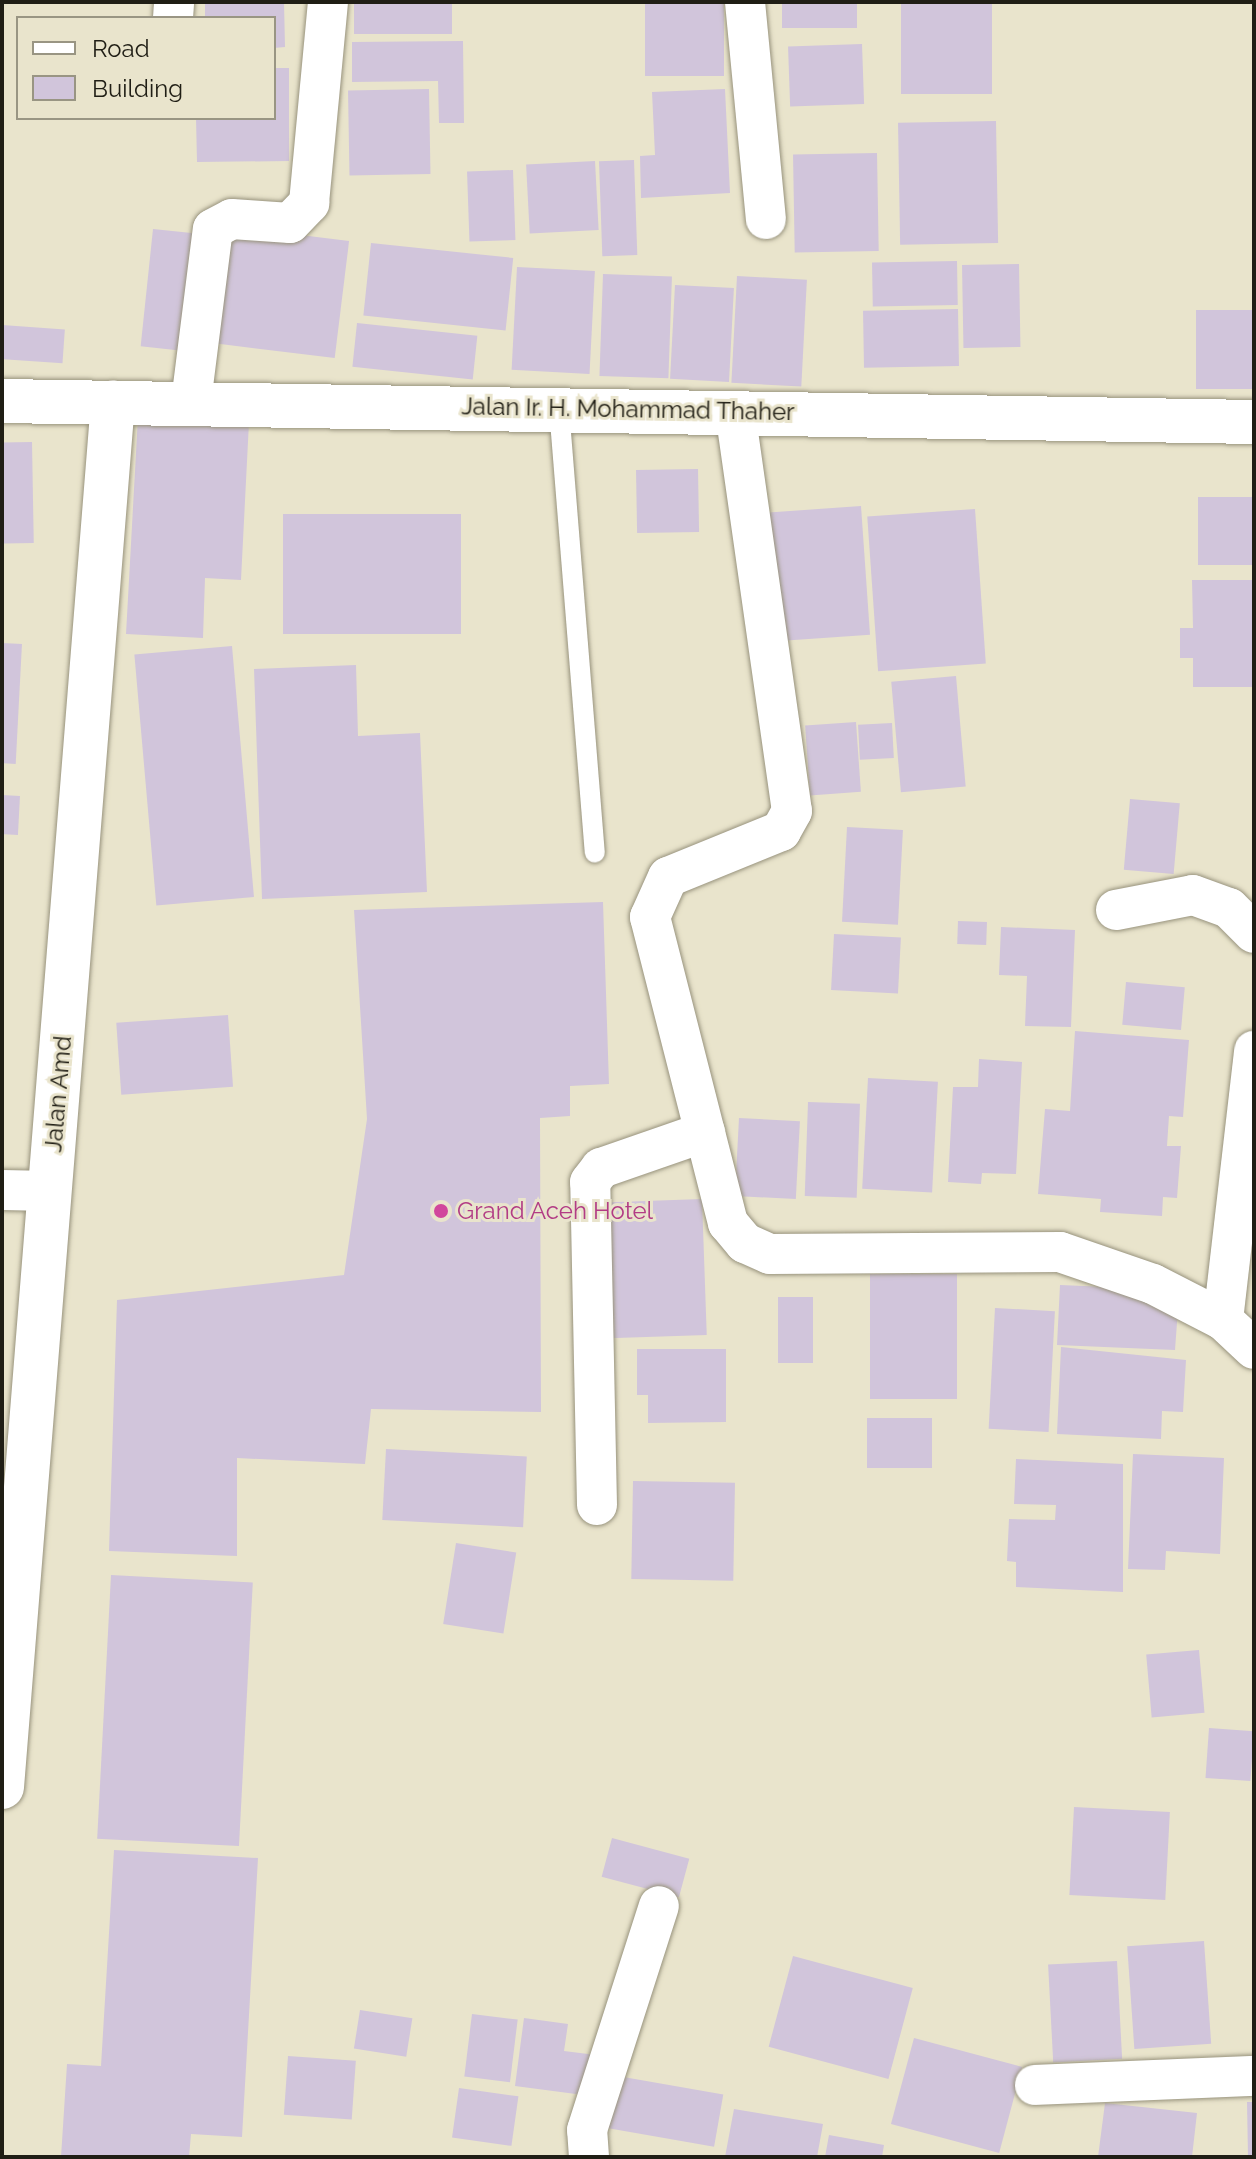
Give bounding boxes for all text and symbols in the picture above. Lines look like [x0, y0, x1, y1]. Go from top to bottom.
legend [16, 16, 276, 120]
text: Road [92, 34, 150, 63]
text: Building [92, 74, 183, 103]
street label: Jalan Ir. H. Mohammad Thaher [461, 392, 795, 426]
street label: Jalan Amd [39, 1034, 77, 1154]
place label: Grand Aceh Hotel [457, 1197, 654, 1225]
marker: Grand Aceh Hotel [432, 1202, 450, 1220]

